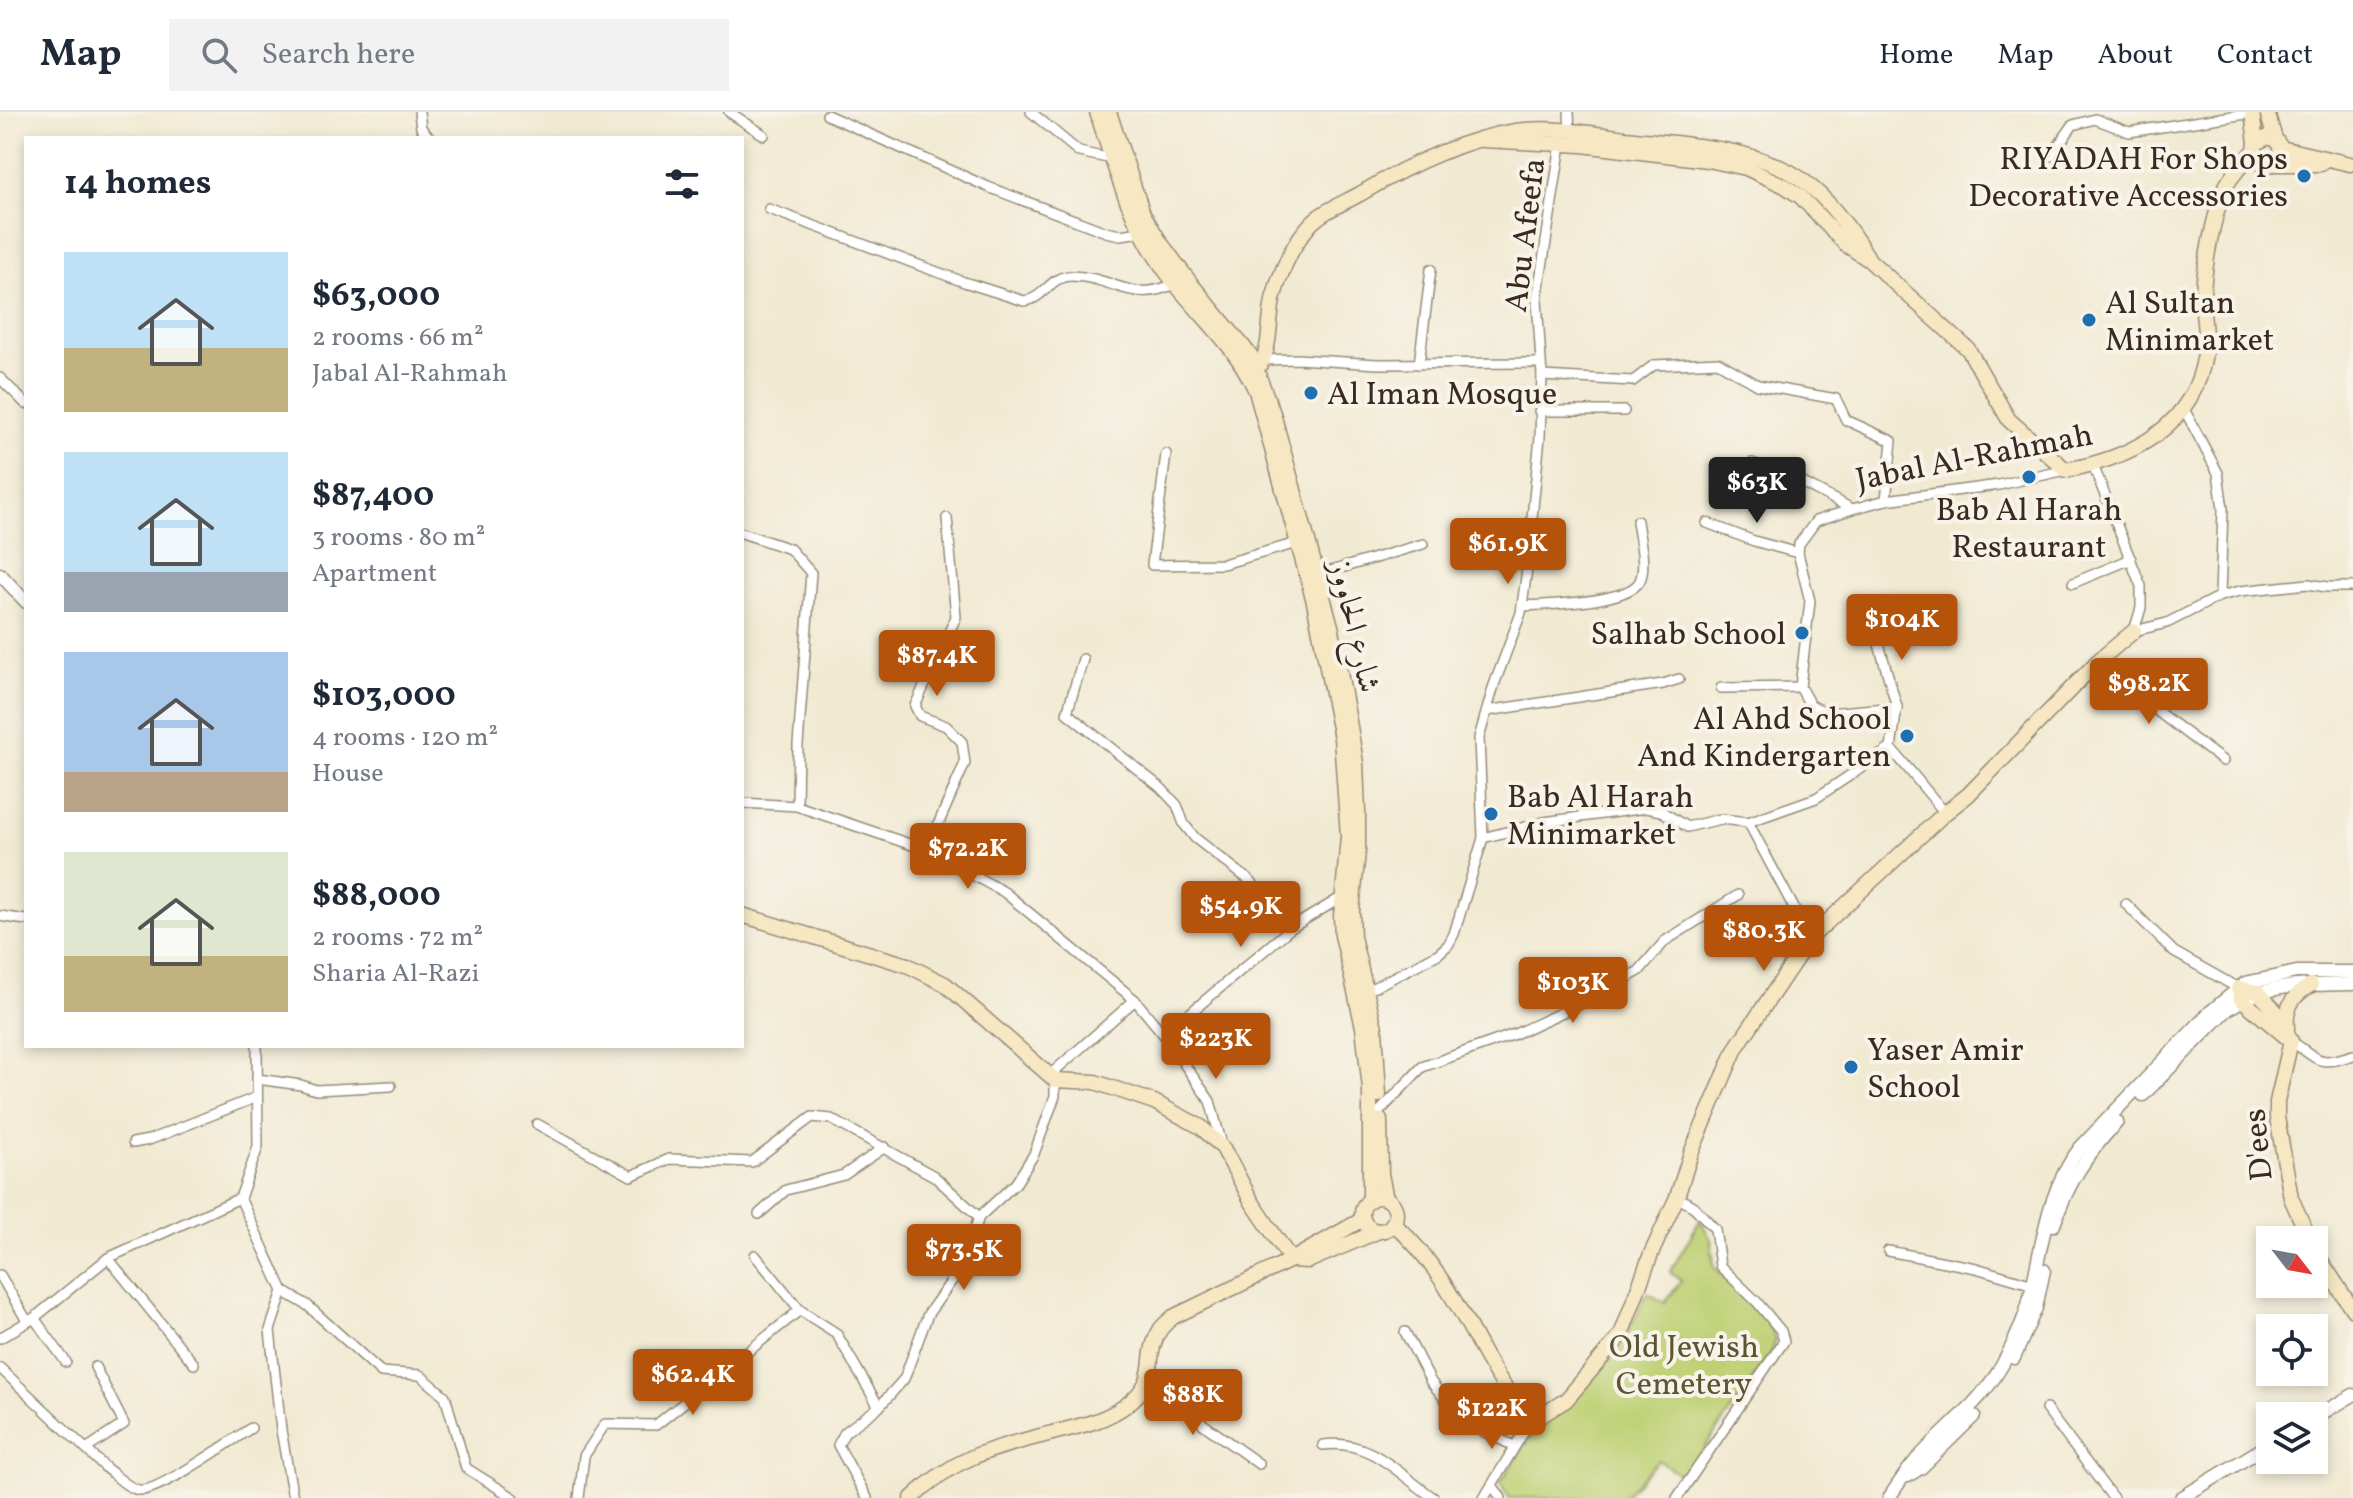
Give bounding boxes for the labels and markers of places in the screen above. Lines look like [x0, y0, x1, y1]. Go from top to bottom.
place label: RIYADAH For Shops Decorative Accessories [1968, 139, 2288, 220]
marker: RIYADAH For Shops Decorative Accessories [2295, 167, 2313, 185]
place label: Al Sultan Minimarket [2105, 283, 2274, 364]
marker: Al Sultan Minimarket [2080, 311, 2098, 329]
place label: Al Iman Mosque [1327, 374, 1557, 418]
marker: Al Iman Mosque [1302, 384, 1320, 402]
pin: $63K [1710, 457, 1804, 525]
marker: Bab Al Harah Restaurant [2020, 468, 2038, 486]
place label: Bab Al Harah Restaurant [1936, 490, 2122, 571]
pin: $61.9K [1443, 518, 1573, 586]
pin: $104K [1846, 594, 1958, 662]
place label: Salhab School [1590, 614, 1786, 658]
marker: Salhab School [1793, 624, 1811, 642]
pin: $87.4K [872, 630, 1002, 698]
pin: $98.2K [2084, 658, 2214, 726]
place label: Al Ahd School And Kindergarten [1637, 699, 1891, 780]
marker: Al Ahd School And Kindergarten [1898, 727, 1916, 745]
place label: Bab Al Harah Minimarket [1507, 777, 1694, 858]
marker: Bab Al Harah Minimarket [1482, 805, 1500, 823]
pin: $72.2K [903, 823, 1033, 891]
pin: $54.9K [1176, 881, 1306, 949]
pin: $80.3K [1699, 905, 1829, 973]
pin: $103K [1517, 957, 1629, 1025]
pin: $223K [1160, 1013, 1272, 1081]
place label: Yaser Amir School [1867, 1030, 2024, 1111]
marker: Yaser Amir School [1842, 1058, 1860, 1076]
pin: $73.5K [899, 1224, 1029, 1292]
pin: $62.4K [628, 1349, 758, 1417]
pin: $88K [1146, 1369, 1240, 1437]
pin: $122K [1436, 1383, 1548, 1451]

